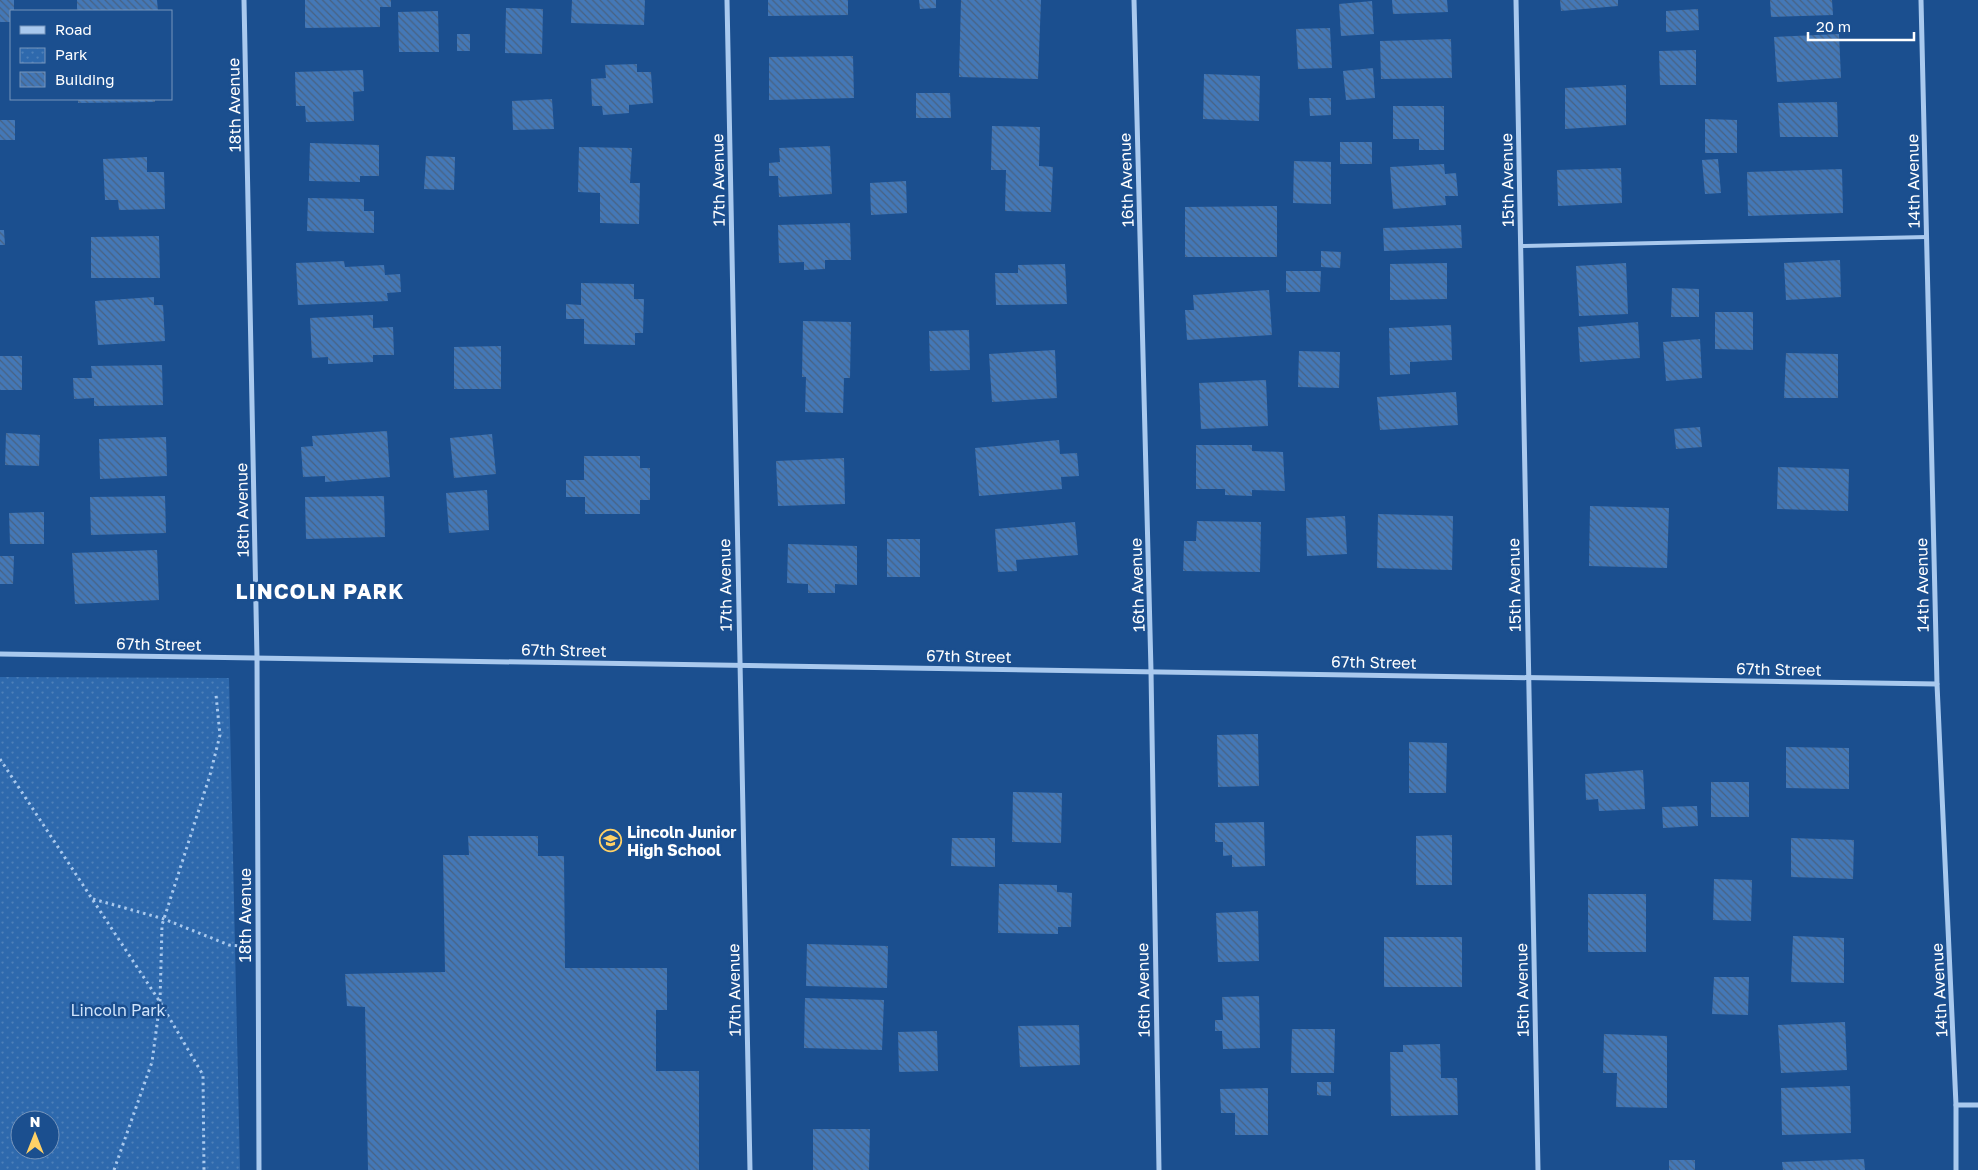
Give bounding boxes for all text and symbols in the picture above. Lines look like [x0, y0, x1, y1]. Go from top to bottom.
legend [10, 10, 172, 100]
scale bar [1808, 10, 1914, 42]
text: 20 m [1816, 17, 1851, 35]
text: Road [55, 20, 92, 38]
text: Park [55, 45, 88, 63]
street label: 18th Avenue [223, 58, 245, 152]
text: Building [55, 70, 115, 88]
street label: 17th Avenue [707, 133, 729, 227]
street label: 16th Avenue [1114, 133, 1138, 227]
street label: 15th Avenue [1496, 133, 1518, 227]
street label: 14th Avenue [1902, 134, 1924, 228]
street label: 18th Avenue [231, 463, 253, 557]
street label: 17th Avenue [714, 538, 736, 632]
street label: 16th Avenue [1125, 538, 1149, 632]
street label: 15th Avenue [1503, 538, 1525, 632]
street label: 14th Avenue [1911, 538, 1933, 632]
district label: LINCOLN PARK [236, 578, 404, 604]
street label: 67th Street [116, 633, 202, 655]
street label: 67th Street [521, 639, 607, 661]
street label: 67th Street [926, 645, 1012, 667]
street label: 67th Street [1331, 651, 1417, 673]
street label: 67th Street [1736, 658, 1822, 680]
place label: Lincoln Junior High School [627, 822, 737, 860]
school or university icon: Lincoln Junior High School [599, 829, 623, 853]
street label: 18th Avenue [235, 868, 255, 962]
street label: 14th Avenue [1927, 942, 1951, 1038]
street label: 17th Avenue [723, 943, 745, 1037]
street label: 16th Avenue [1132, 943, 1154, 1037]
street label: 15th Avenue [1511, 943, 1533, 1037]
park label: Lincoln Park [70, 1000, 166, 1020]
north arrow [10, 1110, 60, 1160]
text: N [30, 1113, 40, 1130]

